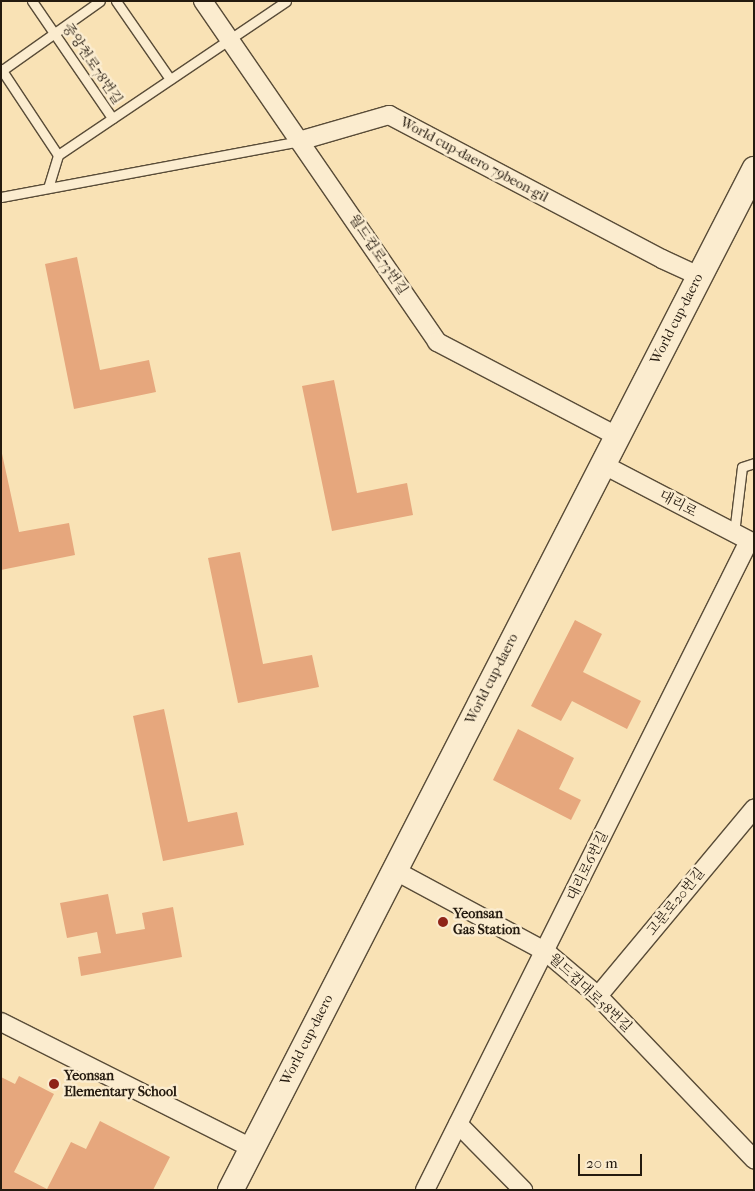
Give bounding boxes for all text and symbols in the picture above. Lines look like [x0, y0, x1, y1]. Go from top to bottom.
street label: 중앙천로78번길 [58, 20, 126, 108]
street label: World cup-daero 79beon-gil [397, 114, 551, 206]
street label: 월드컵로73번길 [345, 211, 411, 299]
street label: World cup-daero [647, 271, 707, 367]
street label: 대리로 [656, 487, 700, 521]
street label: World cup-daero [462, 631, 522, 727]
street label: 대리로6번길 [564, 829, 612, 903]
street label: 고분로20번길 [643, 865, 709, 939]
place label: Yeonsan Gas Station [453, 906, 520, 939]
marker: Yeonsan Gas Station [437, 916, 449, 928]
street label: 월드컵대로58번길 [545, 950, 635, 1036]
street label: World cup-daero [277, 992, 337, 1088]
place label: Yeonsan Elementary School [64, 1068, 177, 1100]
marker: Yeonsan Elementary School [48, 1078, 60, 1090]
scale bar [580, 1144, 644, 1176]
text: 20 m [586, 1154, 618, 1172]

